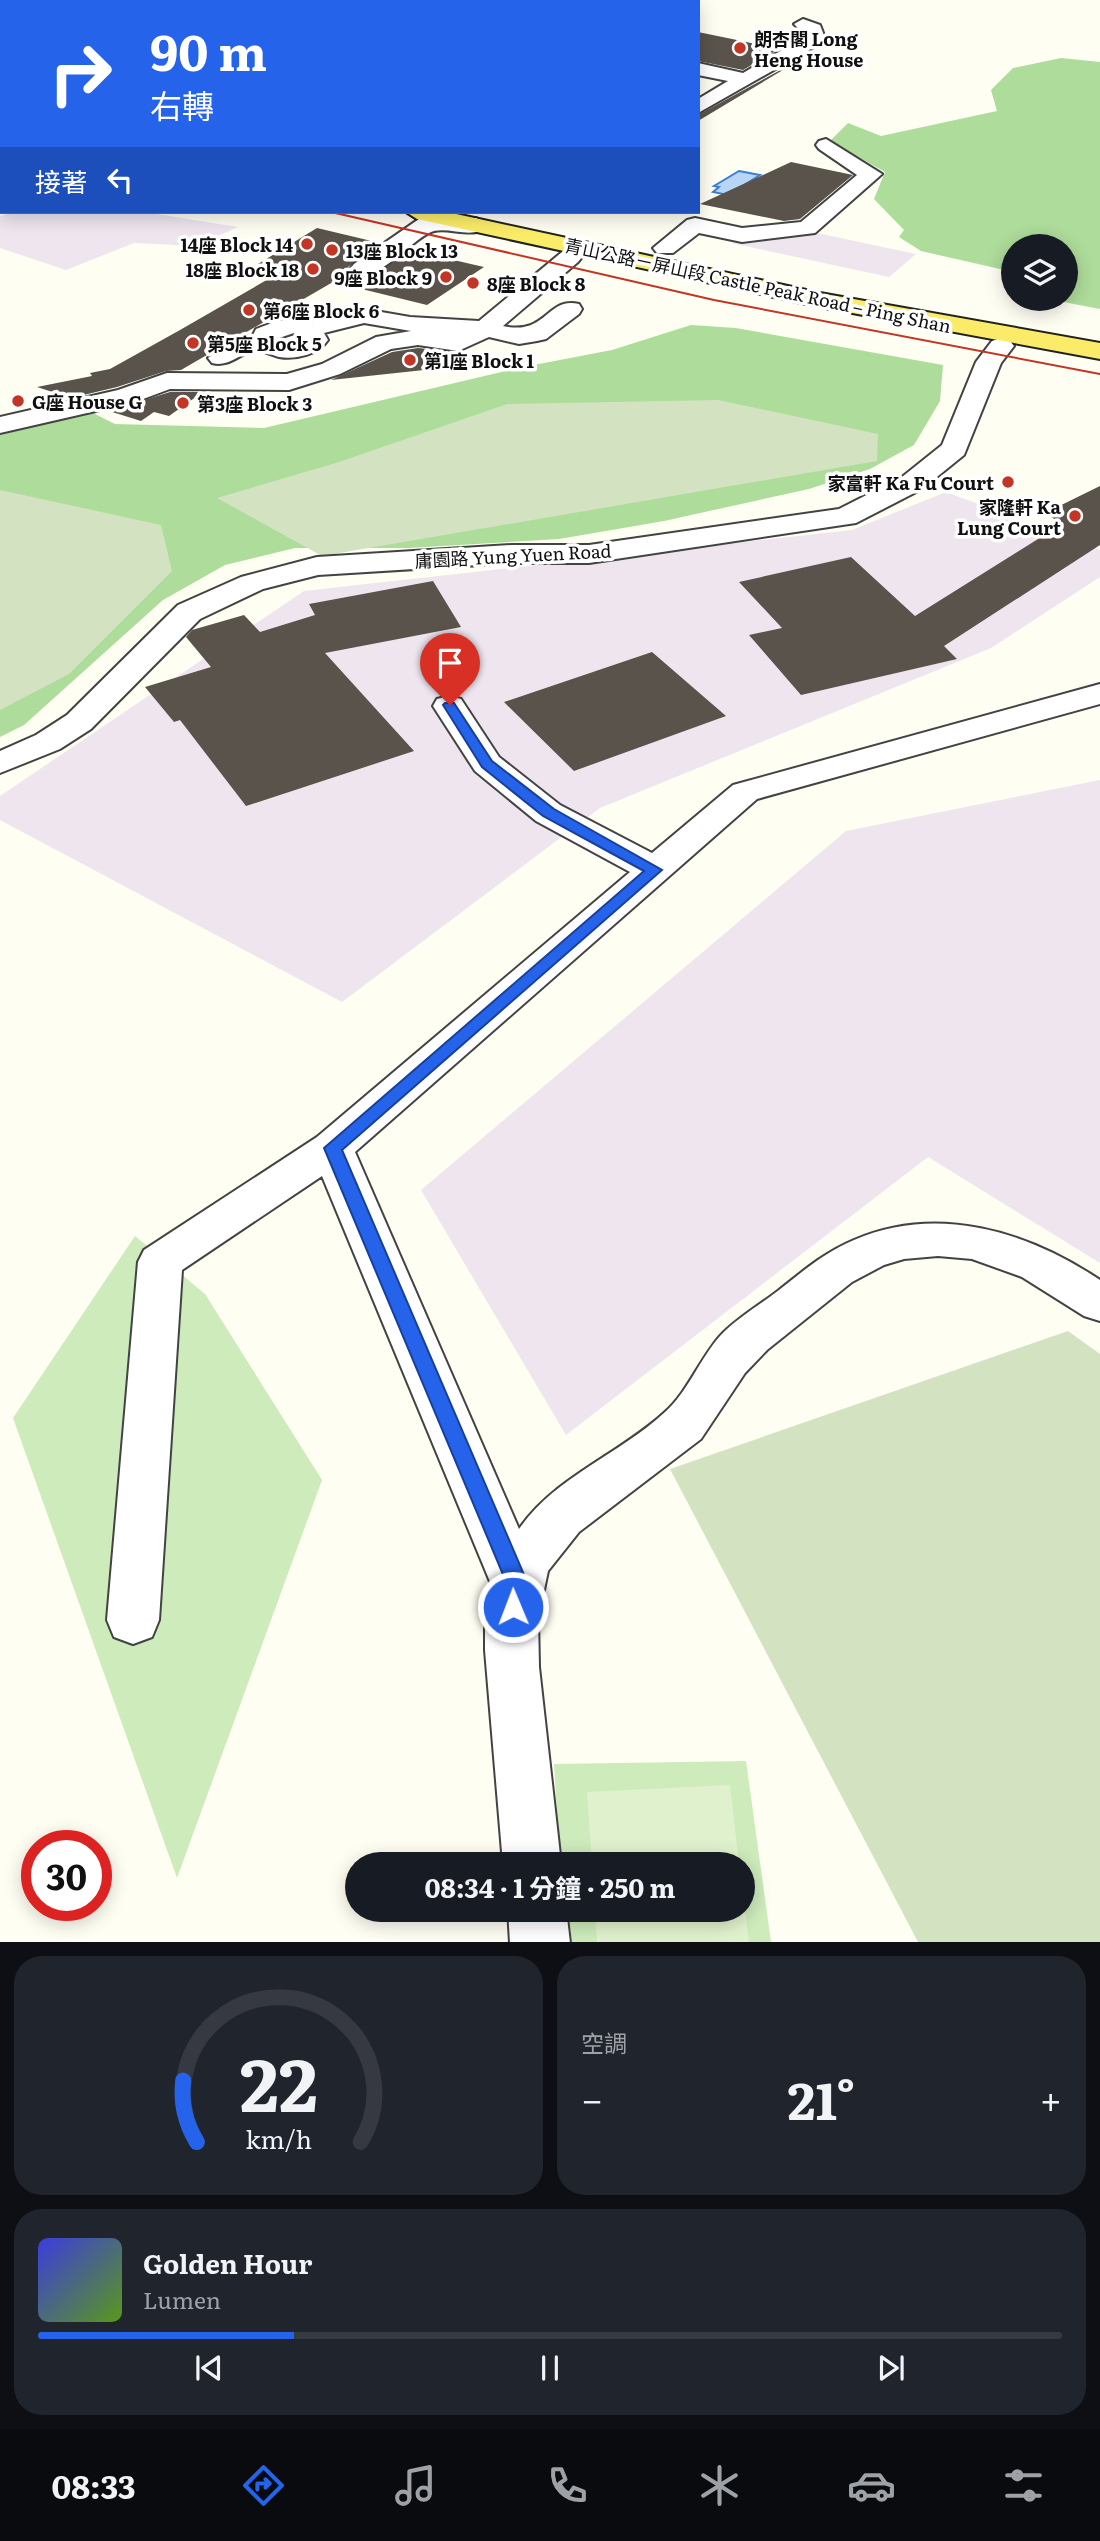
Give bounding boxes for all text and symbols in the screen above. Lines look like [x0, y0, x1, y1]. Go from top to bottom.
text: 90 m [150, 13, 267, 86]
place label: 朗杏閣 Long Heng House [754, 25, 864, 73]
icon: right [35, 28, 126, 119]
marker: 朗杏閣 Long Heng House [732, 40, 748, 56]
text: 右轉 [150, 80, 214, 128]
text: 接著 [35, 161, 87, 200]
icon: left [101, 161, 139, 199]
place label: 14座 Block 14 [181, 231, 293, 258]
street label: 青山公路－屏山段 Castle Peak Road – Ping Shan [562, 231, 954, 339]
map controls [1001, 234, 1078, 311]
button: layers [1001, 234, 1078, 311]
marker: 14座 Block 14 [299, 236, 315, 252]
place label: 13座 Block 13 [346, 237, 458, 264]
marker: 13座 Block 13 [324, 242, 340, 258]
place label: 18座 Block 18 [186, 256, 299, 283]
marker: 18座 Block 18 [305, 261, 321, 277]
place label: 9座 Block 9 [334, 264, 432, 291]
marker: 9座 Block 9 [438, 269, 454, 285]
place label: 8座 Block 8 [487, 270, 586, 297]
marker: 8座 Block 8 [465, 275, 481, 291]
place label: 第6座 Block 6 [263, 297, 379, 324]
marker: 第6座 Block 6 [241, 302, 257, 318]
place label: 第5座 Block 5 [207, 330, 322, 357]
marker: 第5座 Block 5 [185, 335, 201, 351]
place label: 第1座 Block 1 [424, 347, 535, 374]
marker: 第1座 Block 1 [402, 352, 418, 368]
place label: G座 House G [32, 388, 142, 415]
place label: 第3座 Block 3 [197, 390, 312, 417]
marker: G座 House G [10, 393, 26, 409]
marker: 第3座 Block 3 [175, 395, 191, 411]
place label: 家富軒 Ka Fu Court [828, 469, 994, 496]
marker: 家富軒 Ka Fu Court [1000, 474, 1016, 490]
place label: 家隆軒 Ka Lung Court [957, 493, 1062, 541]
marker: 家隆軒 Ka Lung Court [1067, 508, 1083, 524]
street label: 庸園路 Yung Yuen Road [414, 536, 612, 574]
pin [420, 633, 480, 705]
icon: arrive [431, 644, 469, 682]
position arrow [476, 1570, 550, 1644]
speed limit sign: 30 [21, 1830, 112, 1921]
text: 08:34 · 1 分鐘 · 250 m [425, 1867, 675, 1906]
text: 空調 [581, 2025, 627, 2059]
text: 22 [239, 2026, 318, 2134]
text: 21° [788, 2059, 855, 2136]
text: − [581, 2069, 603, 2126]
text: + [1040, 2069, 1062, 2126]
text: km/h [245, 2119, 312, 2156]
text: Golden Hour [143, 2243, 312, 2282]
text: Lumen [143, 2282, 221, 2316]
icon: previous [190, 2349, 228, 2387]
icon: pause [531, 2349, 569, 2387]
icon: next [872, 2349, 910, 2387]
text: 08:33 [52, 2461, 135, 2509]
icon: directions [239, 2461, 288, 2510]
icon: music [391, 2461, 440, 2510]
icon: phone [543, 2461, 592, 2510]
icon: climate [695, 2461, 744, 2510]
icon: car [847, 2461, 896, 2510]
icon: filters [999, 2461, 1048, 2510]

